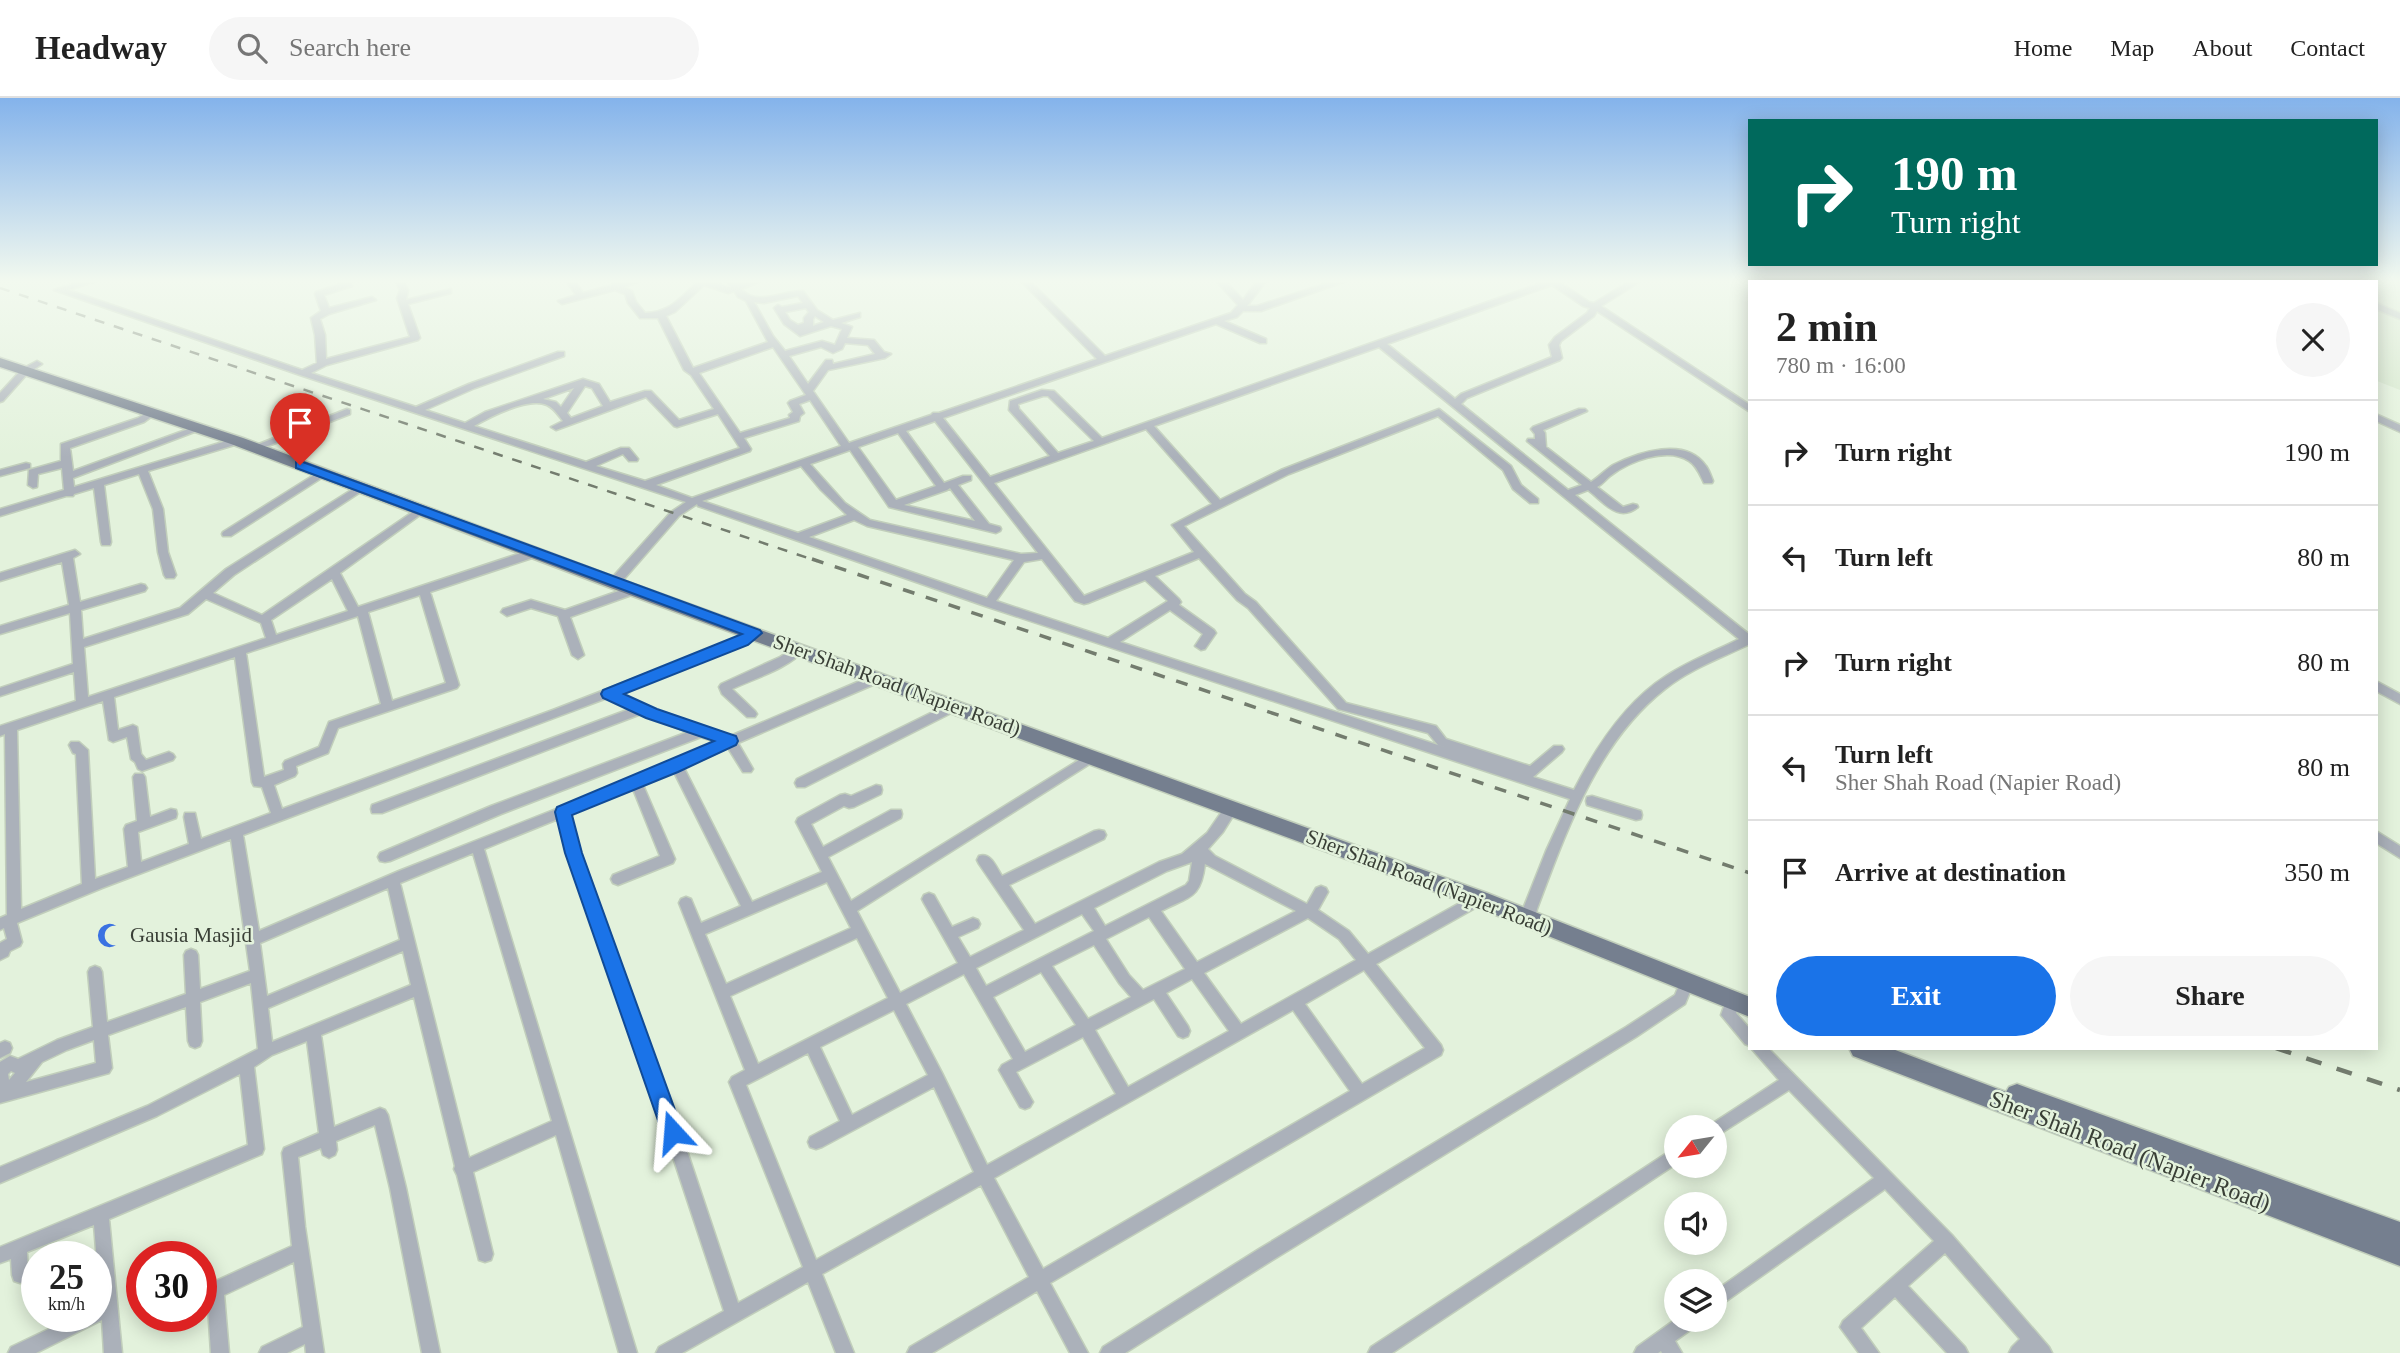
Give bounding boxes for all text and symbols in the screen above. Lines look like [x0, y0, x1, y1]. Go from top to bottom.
search box [209, 17, 699, 80]
icon: search [233, 29, 271, 67]
text: Headway [35, 30, 167, 66]
text: Search here [289, 33, 411, 62]
text: Home [2014, 35, 2072, 61]
text: Map [2110, 35, 2154, 61]
text: About [2192, 35, 2252, 61]
text: Contact [2290, 35, 2365, 61]
text: 190 m [1891, 146, 2018, 201]
icon: right [1776, 147, 1867, 238]
text: Turn right [1891, 204, 2021, 240]
button: close [2276, 303, 2350, 377]
text: 2 min [1776, 304, 1878, 350]
text: 780 m · 16:00 [1776, 353, 1906, 378]
pin [270, 393, 330, 465]
icon: arrive [281, 404, 319, 442]
icon: right [1776, 434, 1814, 472]
text: Turn right [1835, 438, 1952, 467]
text: 190 m [2284, 438, 2350, 467]
icon: left [1776, 539, 1814, 577]
text: Turn left [1835, 543, 1933, 572]
text: 80 m [2297, 543, 2350, 572]
street label: Sher Shah Road (Napier Road) [770, 629, 1024, 741]
icon: right [1776, 644, 1814, 682]
text: Turn right [1835, 648, 1952, 677]
text: 80 m [2297, 648, 2350, 677]
text: Turn left [1835, 740, 1933, 769]
icon: left [1776, 749, 1814, 787]
text: 80 m [2297, 753, 2350, 782]
text: Sher Shah Road (Napier Road) [1835, 770, 2121, 795]
street label: Sher Shah Road (Napier Road) [1303, 824, 1555, 940]
icon: arrive [1776, 854, 1814, 892]
text: Arrive at destination [1835, 858, 2066, 887]
text: 350 m [2284, 858, 2350, 887]
mosque icon: Gausia Masjid [96, 921, 124, 949]
place label: Gausia Masjid [130, 923, 252, 947]
button: Exit [1776, 956, 2056, 1036]
button: Share [2070, 956, 2350, 1036]
street label: Sher Shah Road (Napier Road) [1986, 1085, 2274, 1217]
position arrow [636, 1095, 710, 1169]
north arrow [1664, 1115, 1727, 1178]
map controls [1664, 1115, 1727, 1332]
button: sound [1664, 1192, 1727, 1255]
speed limit sign: 30 [126, 1241, 217, 1332]
text: 25 [49, 1258, 84, 1297]
button: layers [1664, 1269, 1727, 1332]
text: km/h [48, 1294, 85, 1314]

